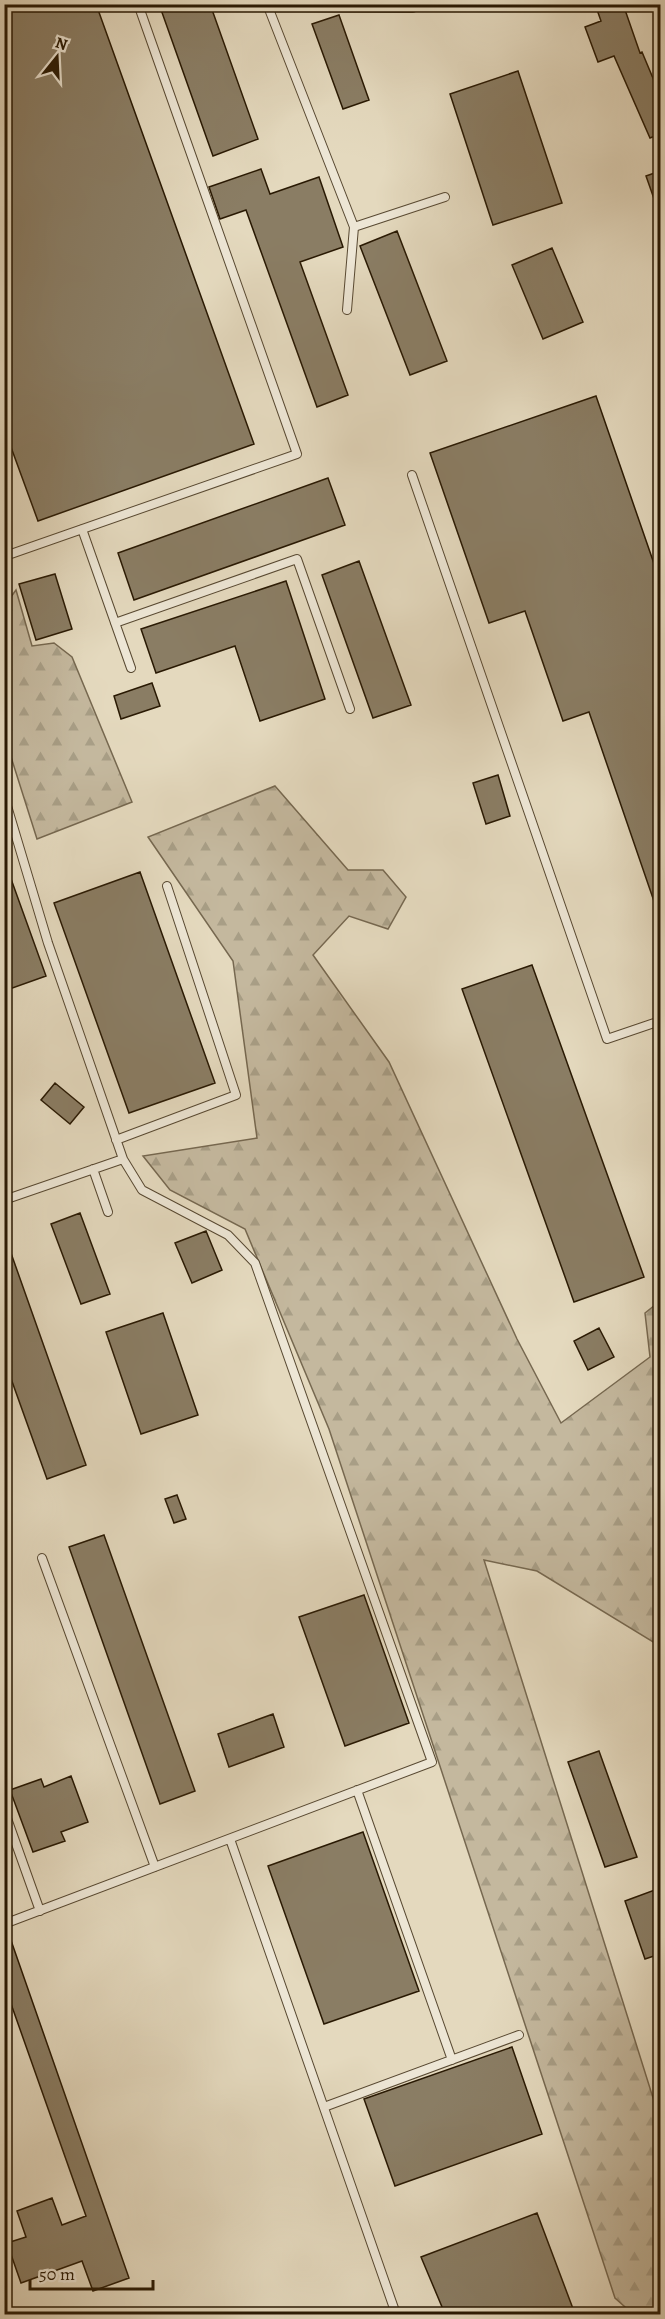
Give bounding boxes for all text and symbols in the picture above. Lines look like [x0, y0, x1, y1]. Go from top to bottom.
north arrow [27, 27, 87, 87]
text: N [52, 31, 71, 56]
scale bar [30, 2253, 153, 2291]
text: 50 m [39, 2262, 75, 2286]

